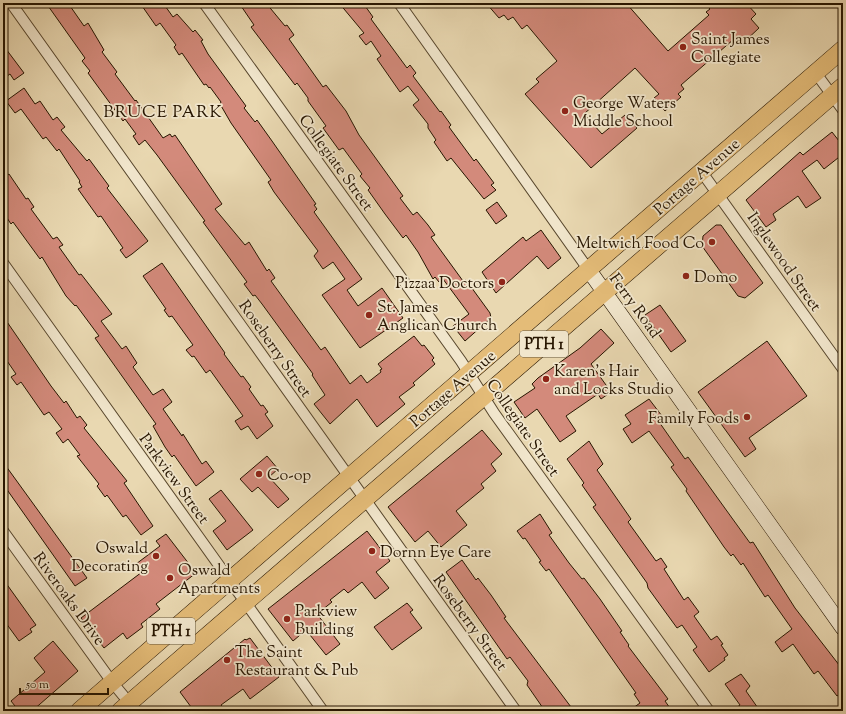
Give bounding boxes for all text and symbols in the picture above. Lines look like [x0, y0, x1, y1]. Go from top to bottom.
place label: Saint James Collegiate [691, 29, 769, 70]
marker: Saint James Collegiate [678, 42, 688, 52]
place label: George Waters Middle School [573, 93, 676, 134]
district label: BRUCE PARK [103, 101, 223, 125]
marker: George Waters Middle School [560, 106, 570, 116]
street label: Collegiate Street [292, 110, 378, 217]
street label: Portage Avenue [649, 134, 746, 222]
street label: Inglewood Street [740, 208, 826, 317]
place label: Meltwich Food Co [576, 233, 704, 256]
marker: Meltwich Food Co [707, 237, 717, 247]
place label: Domo [694, 267, 737, 290]
street label: Ferry Road [603, 269, 665, 344]
marker: Domo [681, 271, 691, 281]
place label: Pizzaa Doctors [395, 273, 494, 296]
marker: Pizzaa Doctors [497, 277, 507, 287]
street label: Roseberry Street [232, 296, 316, 403]
place label: St. James Anglican Church [377, 297, 498, 338]
marker: St. James Anglican Church [364, 310, 374, 320]
road number: PTH 1 [520, 331, 568, 357]
street label: Portage Avenue [405, 346, 502, 434]
place label: Karen's Hair and Locks Studio [554, 361, 674, 402]
marker: Karen's Hair and Locks Studio [541, 374, 551, 384]
street label: Collegiate Street [480, 375, 565, 482]
place label: Family Foods [648, 408, 739, 431]
marker: Family Foods [742, 412, 752, 422]
street label: Parkview Street [132, 429, 214, 530]
place label: Co-op [267, 465, 311, 488]
marker: Co-op [254, 469, 264, 479]
place label: Oswald Decorating [72, 538, 148, 579]
place label: Dornn Eye Care [380, 542, 491, 565]
marker: Dornn Eye Care [367, 546, 377, 556]
street label: Riveroaks Drive [26, 548, 110, 651]
marker: Oswald Decorating [151, 551, 161, 561]
place label: Oswald Apartments [178, 560, 260, 601]
street label: Roseberry Street [426, 570, 512, 677]
marker: Oswald Apartments [165, 573, 175, 583]
place label: Parkview Building [295, 601, 357, 642]
marker: Parkview Building [282, 614, 292, 624]
road number: PTH 1 [147, 618, 195, 644]
place label: The Saint Restaurant & Pub [235, 642, 359, 683]
marker: The Saint Restaurant & Pub [222, 655, 232, 665]
scale bar [20, 670, 108, 696]
text: 50 m [25, 676, 49, 694]

